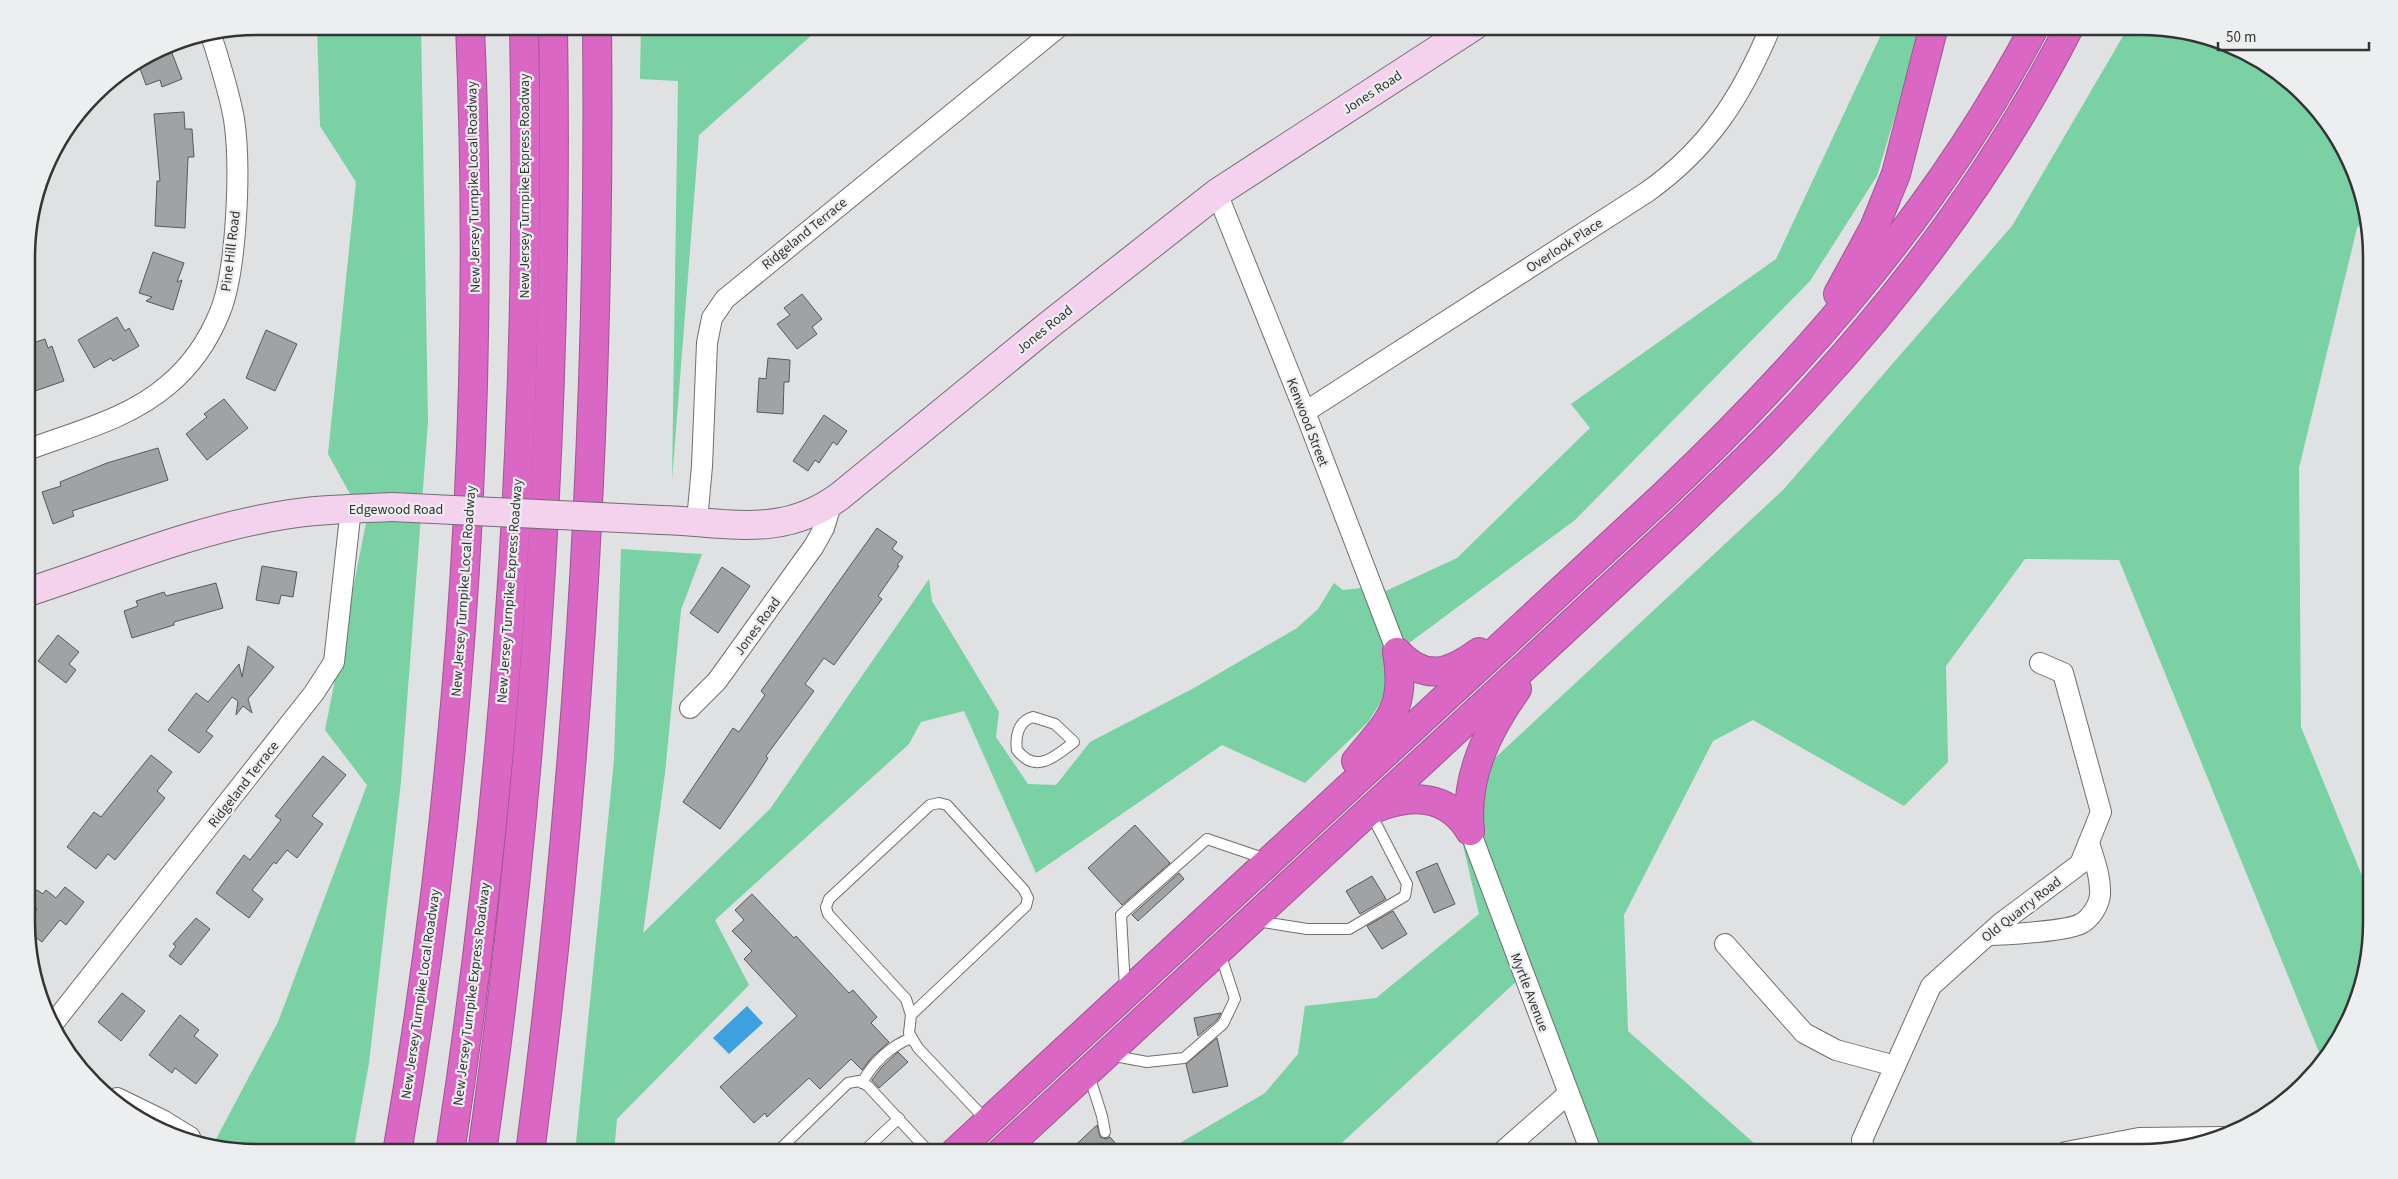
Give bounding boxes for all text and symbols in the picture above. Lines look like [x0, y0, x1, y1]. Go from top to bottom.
scale bar [2218, 20, 2369, 52]
text: 50 m [2226, 27, 2256, 48]
street label: Jones Road [1339, 66, 1406, 120]
street label: New Jersey Turnpike Express Roadway [515, 73, 535, 298]
street label: New Jersey Turnpike Local Roadway [462, 81, 486, 293]
street label: Ridgeland Terrace [758, 193, 852, 275]
street label: Pine Hill Road [216, 210, 246, 293]
street label: Overlook Place [1522, 214, 1607, 278]
street label: Jones Road [1012, 301, 1077, 359]
street label: Kenwood Street [1281, 375, 1333, 470]
street label: New Jersey Turnpike Express Roadway [492, 478, 528, 704]
street label: New Jersey Turnpike Local Roadway [447, 484, 481, 697]
street label: Edgewood Road [349, 500, 443, 520]
street label: Jones Road [730, 593, 786, 660]
street label: Ridgeland Terrace [204, 737, 284, 832]
street label: Old Quarry Road [1977, 872, 2066, 947]
street label: New Jersey Turnpike Express Roadway [448, 881, 496, 1107]
street label: New Jersey Turnpike Local Roadway [396, 887, 446, 1100]
street label: Myrtle Avenue [1505, 950, 1553, 1035]

